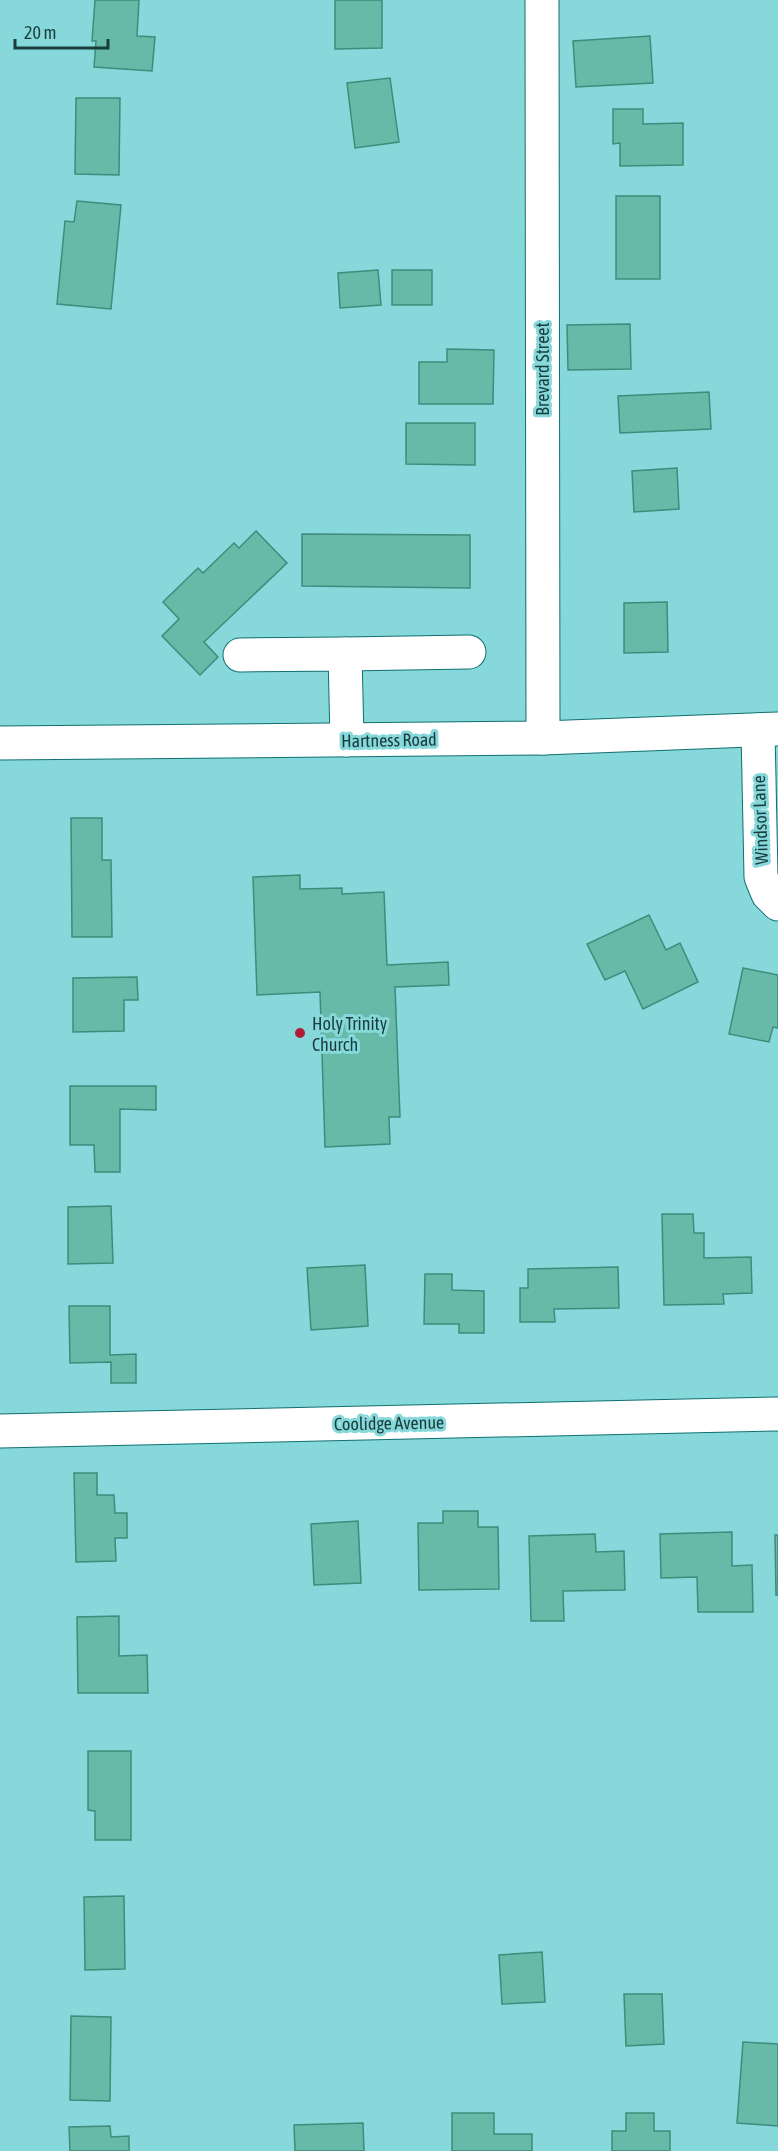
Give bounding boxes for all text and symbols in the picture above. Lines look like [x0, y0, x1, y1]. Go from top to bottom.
scale bar [15, 12, 108, 50]
text: 20 m [24, 22, 56, 43]
street label: Brevard Street [532, 322, 553, 416]
street label: Hartness Road [341, 729, 437, 751]
street label: Windsor Lane [748, 775, 772, 865]
place label: Holy Trinity Church [312, 1013, 387, 1055]
marker: Holy Trinity Church [293, 1026, 307, 1040]
street label: Coolidge Avenue [334, 1412, 444, 1434]

